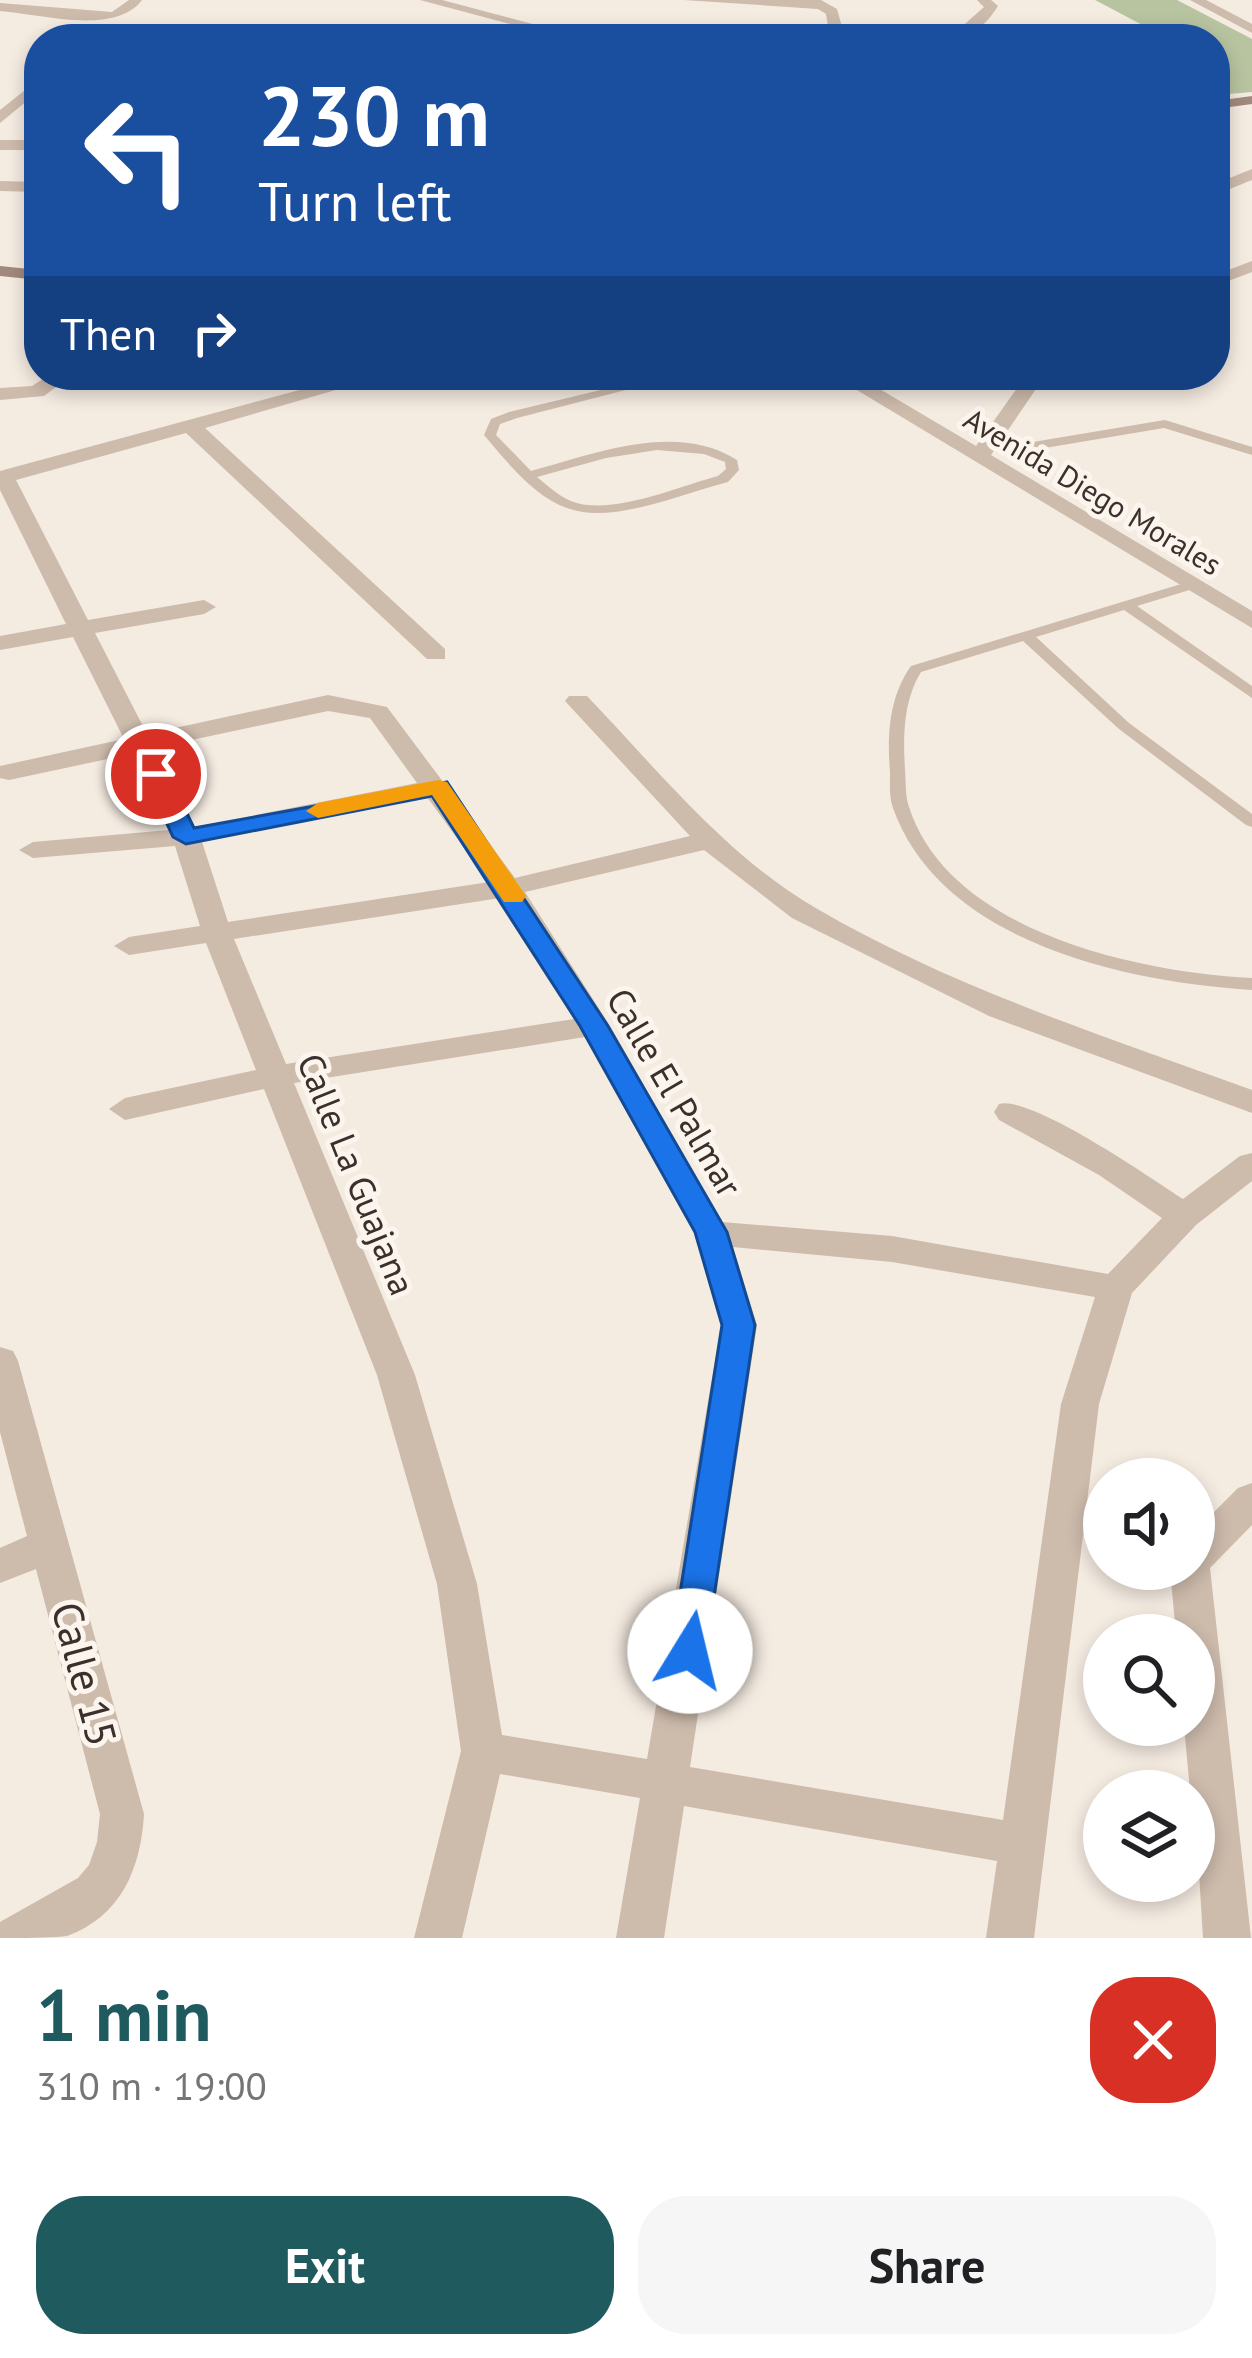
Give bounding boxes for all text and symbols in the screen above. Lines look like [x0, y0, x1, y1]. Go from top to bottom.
text: 230 m [258, 60, 490, 169]
icon: left [60, 72, 216, 228]
text: Turn left [258, 166, 452, 236]
icon: right [181, 300, 247, 366]
text: Then [60, 304, 157, 362]
street label: Avenida Diego Morales [957, 399, 1229, 583]
pin [105, 723, 207, 825]
icon: arrive [123, 741, 189, 807]
street label: Calle El Palmar [596, 979, 754, 1205]
street label: Calle La Guajana [287, 1046, 427, 1302]
map controls [1083, 1458, 1215, 1902]
button: sound [1083, 1458, 1215, 1590]
position arrow [627, 1588, 753, 1714]
street label: Calle 15 [39, 1596, 131, 1752]
button: search [1083, 1614, 1215, 1746]
button: layers [1083, 1770, 1215, 1902]
text: 1 min [36, 1968, 212, 2061]
button: close [1090, 1977, 1216, 2103]
text: 310 m · 19:00 [36, 2060, 267, 2111]
button: Exit [36, 2196, 614, 2334]
button: Share [638, 2196, 1216, 2334]

